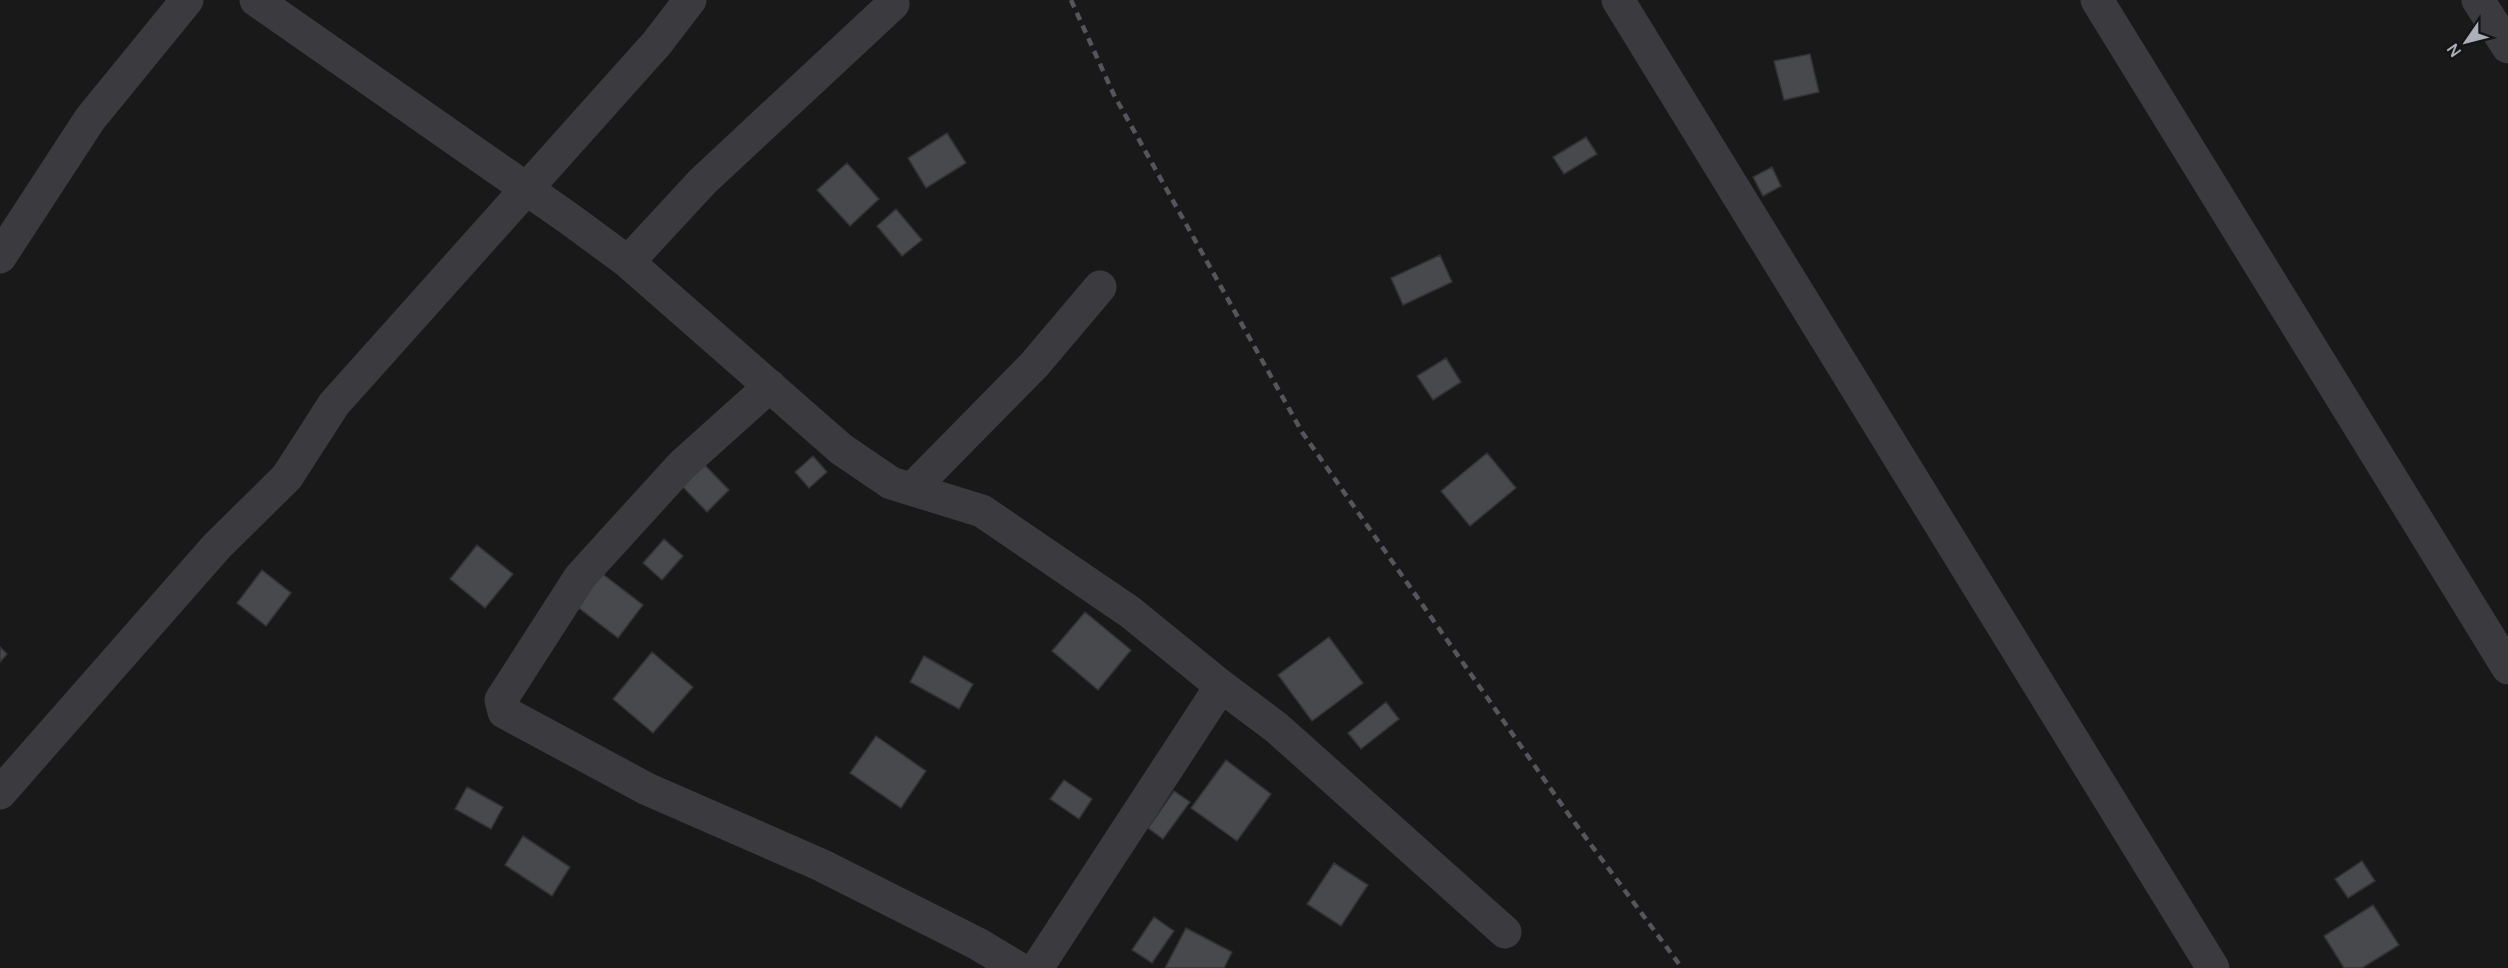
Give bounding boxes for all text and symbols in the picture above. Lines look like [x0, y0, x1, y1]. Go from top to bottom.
north arrow [2436, 12, 2496, 72]
text: N [2441, 40, 2466, 62]

